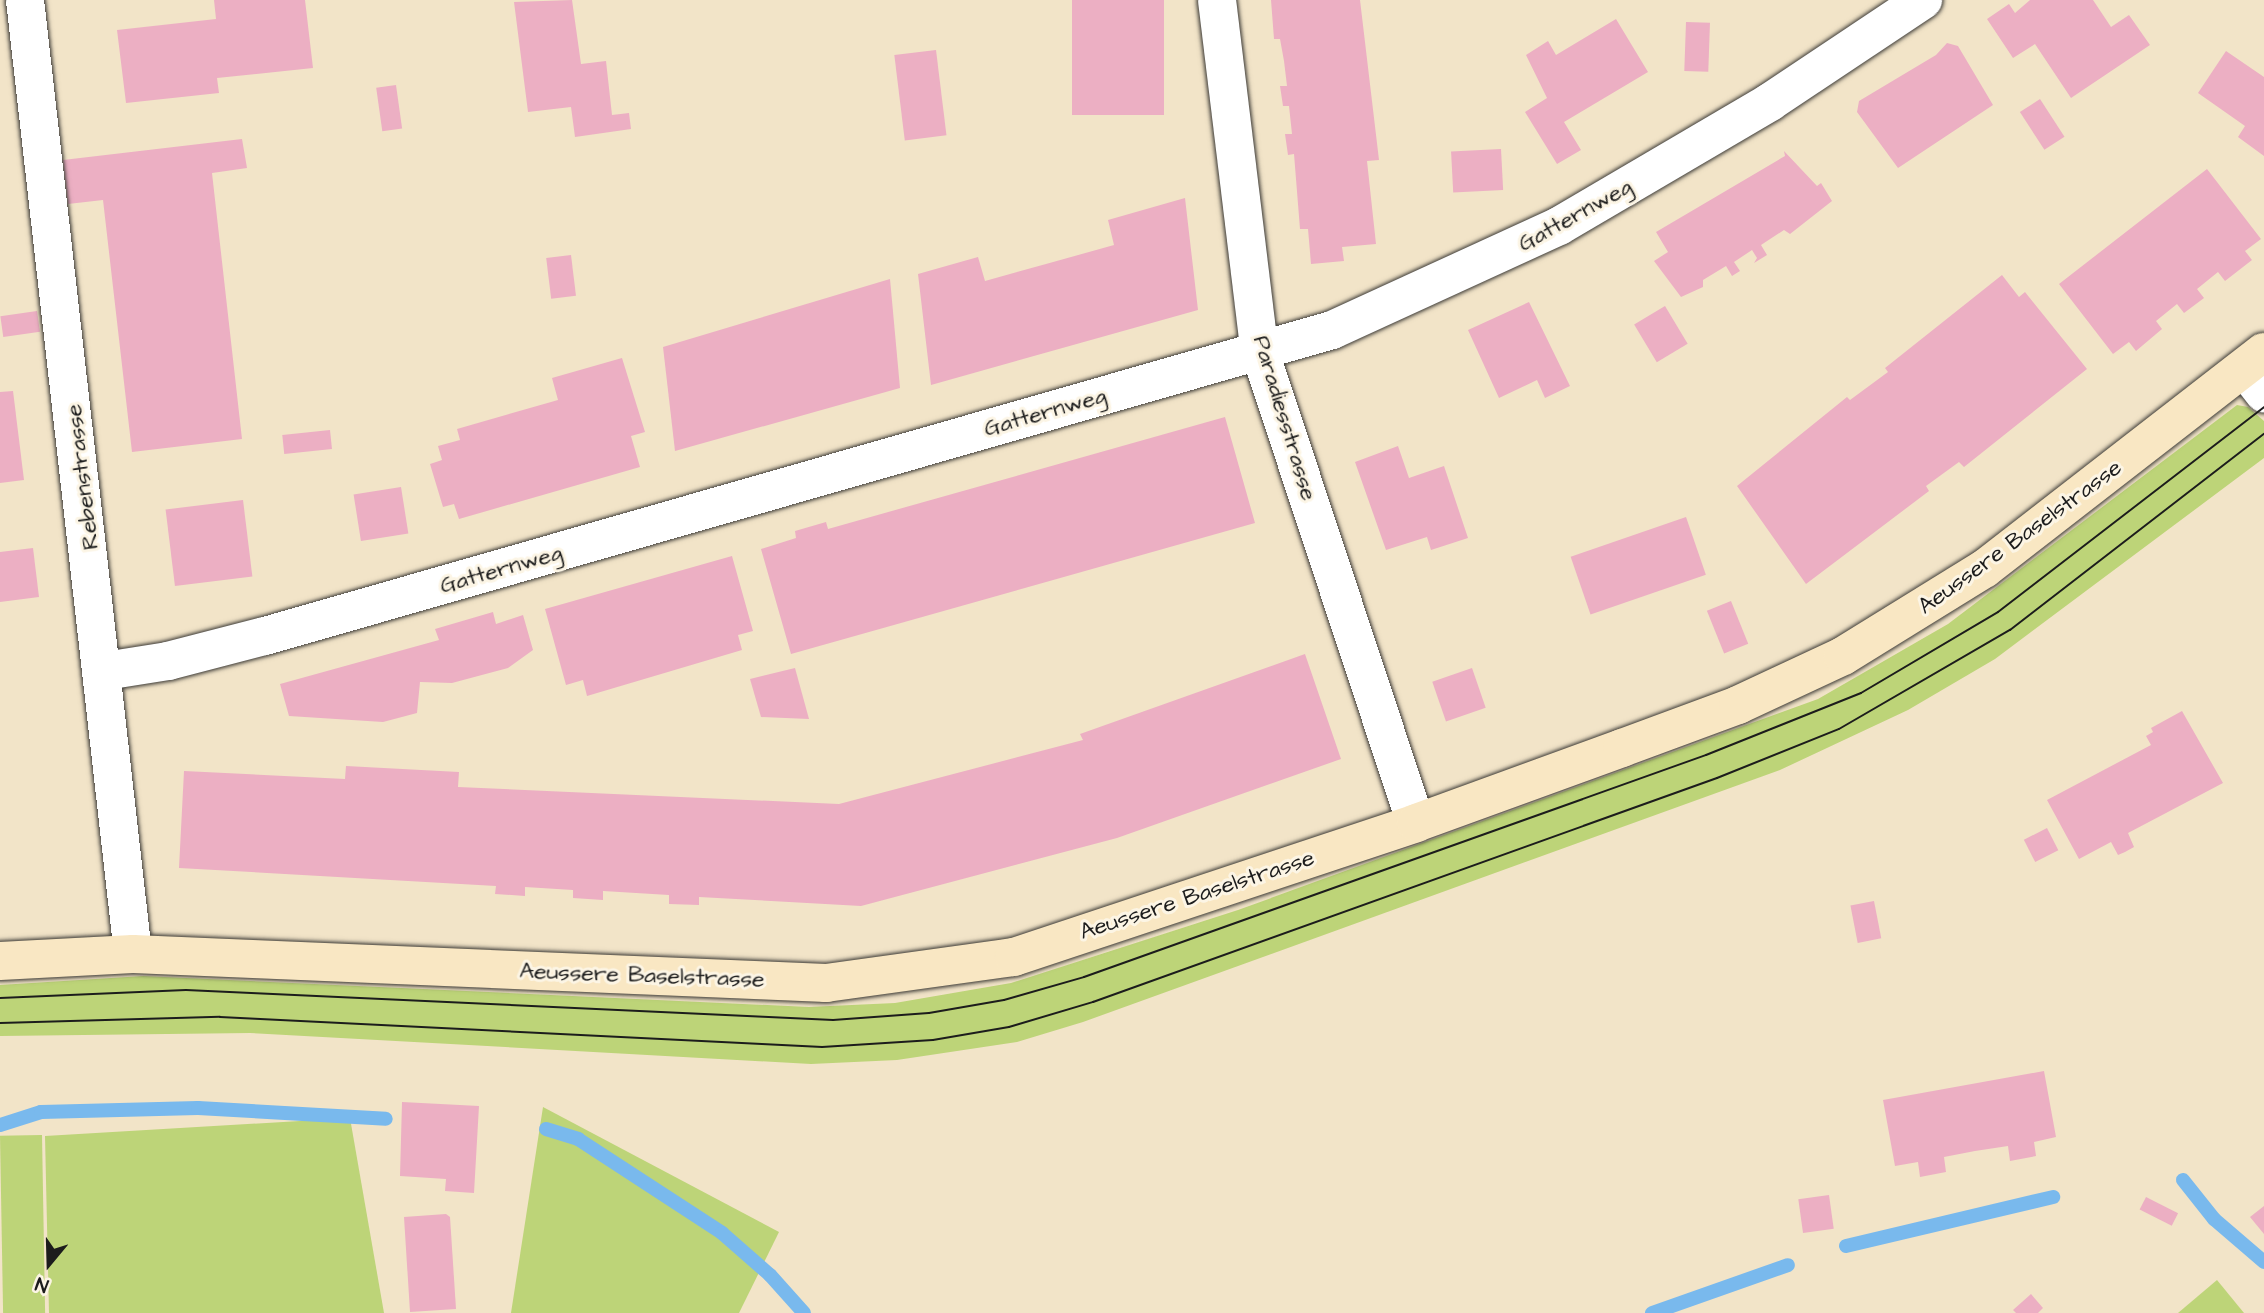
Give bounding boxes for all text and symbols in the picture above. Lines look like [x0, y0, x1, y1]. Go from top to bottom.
street label: Gatternweg [1513, 172, 1637, 258]
street label: Paradiesstrasse [1247, 332, 1323, 504]
street label: Gatternweg [981, 381, 1109, 443]
street label: Rebenstrasse [59, 403, 105, 551]
street label: Aeussere Baselstrasse [1913, 454, 2127, 620]
street label: Gatternweg [437, 538, 565, 600]
street label: Aeussere Baselstrasse [1076, 844, 1318, 946]
street label: Aeussere Baselstrasse [519, 957, 765, 993]
north arrow [14, 1229, 84, 1299]
text: N [32, 1270, 52, 1299]

